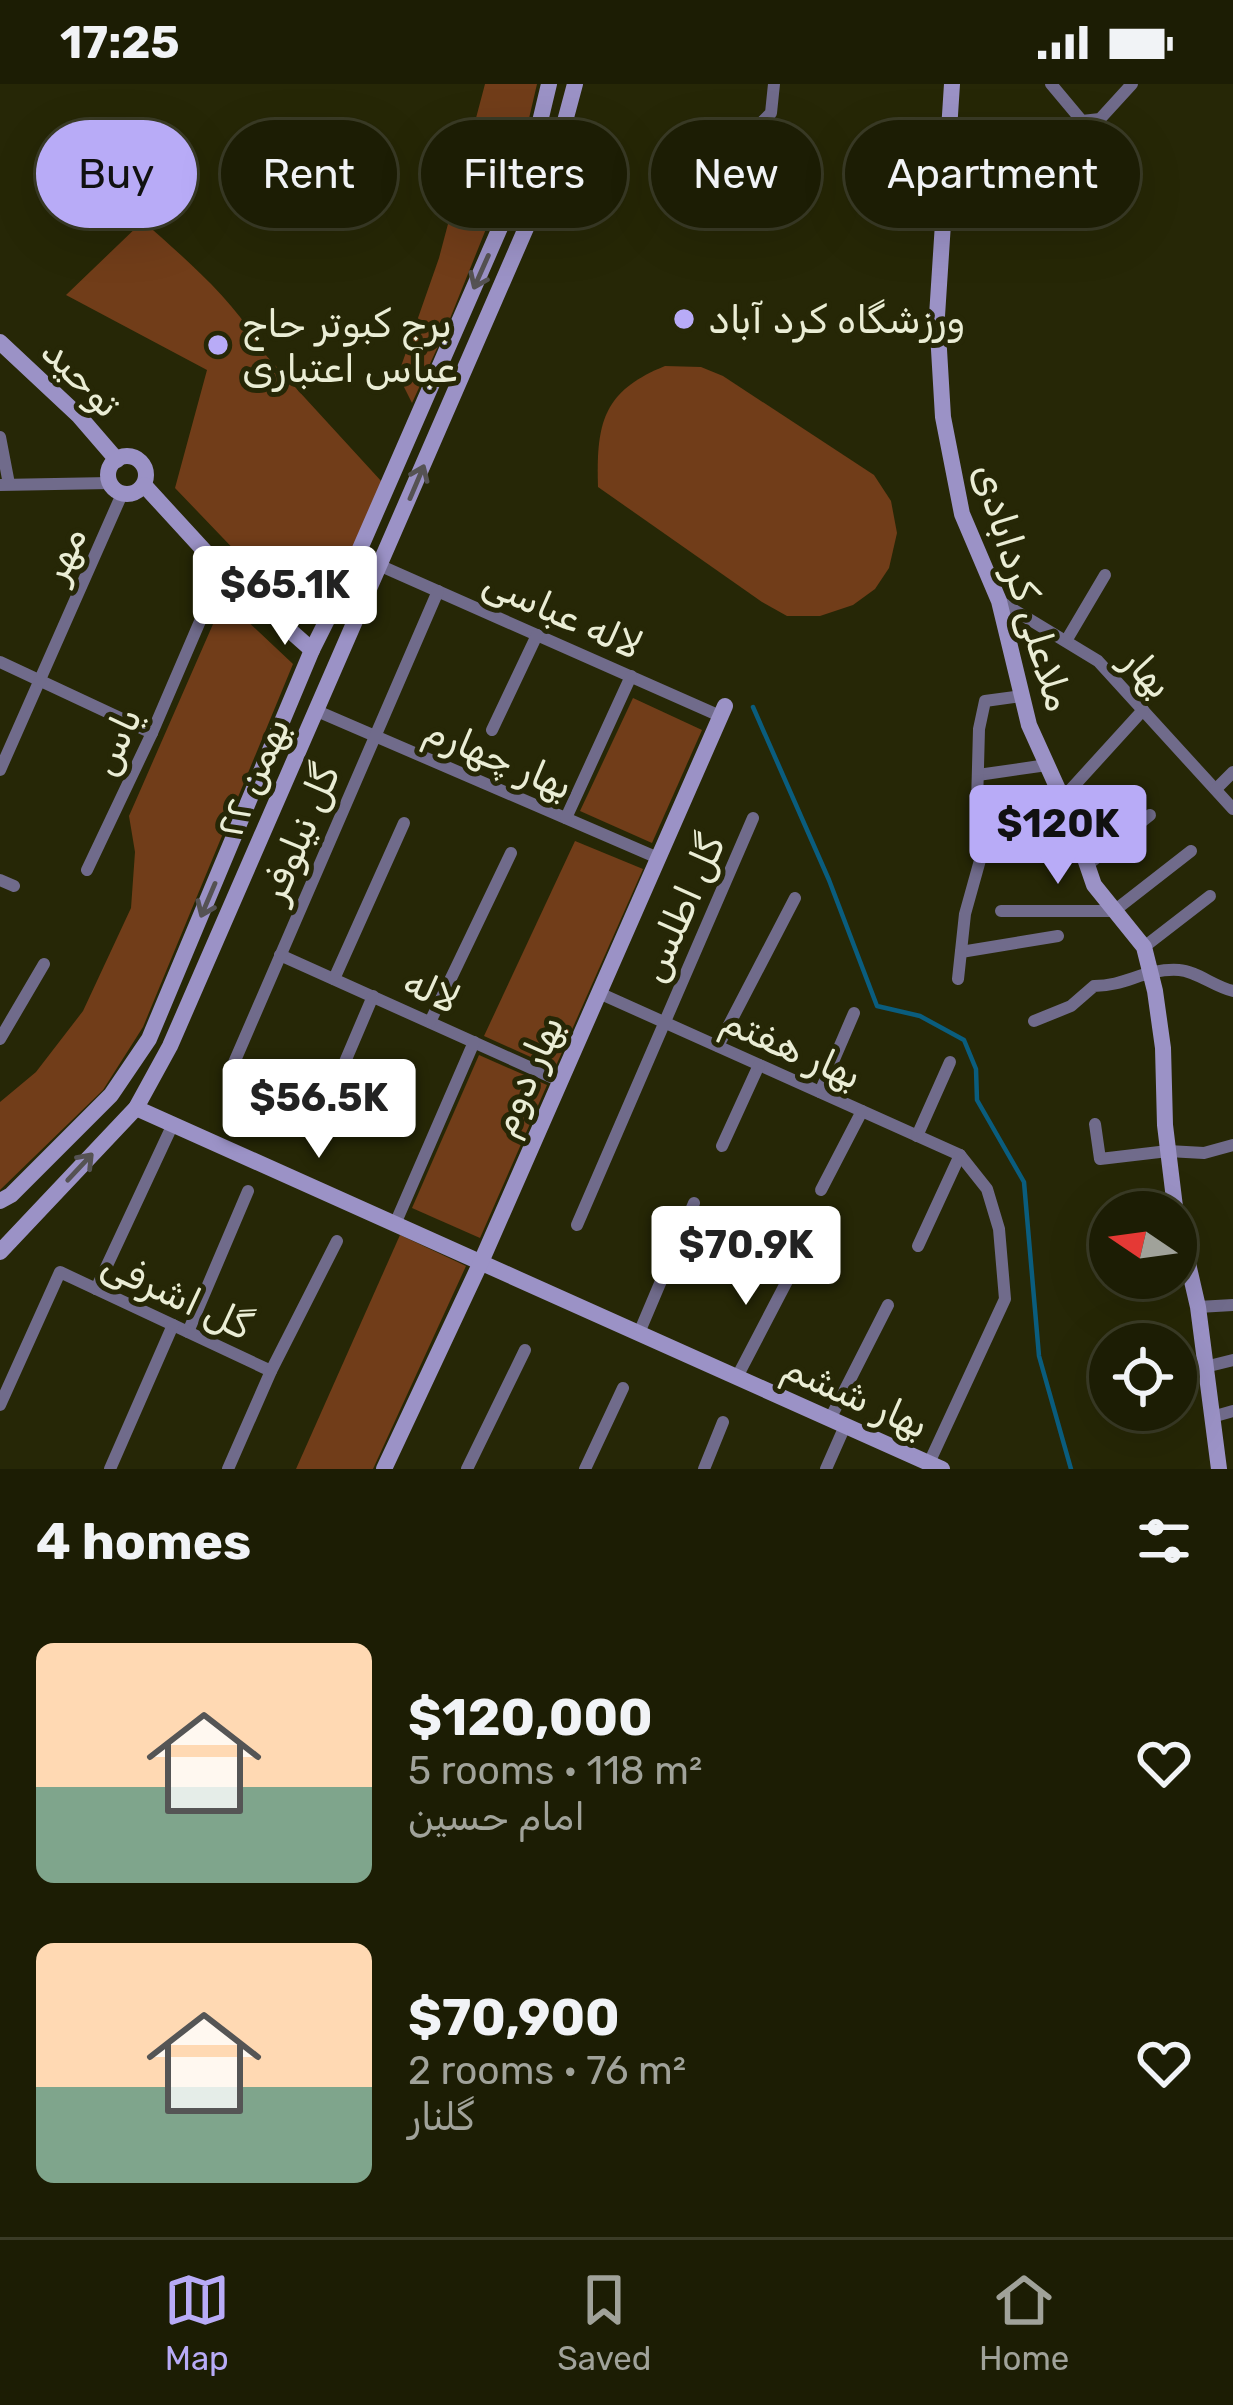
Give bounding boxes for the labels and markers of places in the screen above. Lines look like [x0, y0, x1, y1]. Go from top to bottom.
place label: ورزشگاه کرد آباد [708, 297, 965, 343]
place label: برج کبوتر حاج عباس اعتباری [242, 301, 457, 392]
marker: ورزشگاه کرد آباد [671, 306, 697, 332]
marker: برج کبوتر حاج عباس اعتباری [205, 332, 231, 358]
pin: $65.1K [187, 546, 383, 648]
pin: $120K [974, 785, 1142, 887]
pin: $56.5K [221, 1059, 417, 1161]
pin: $70.9K [648, 1206, 844, 1308]

